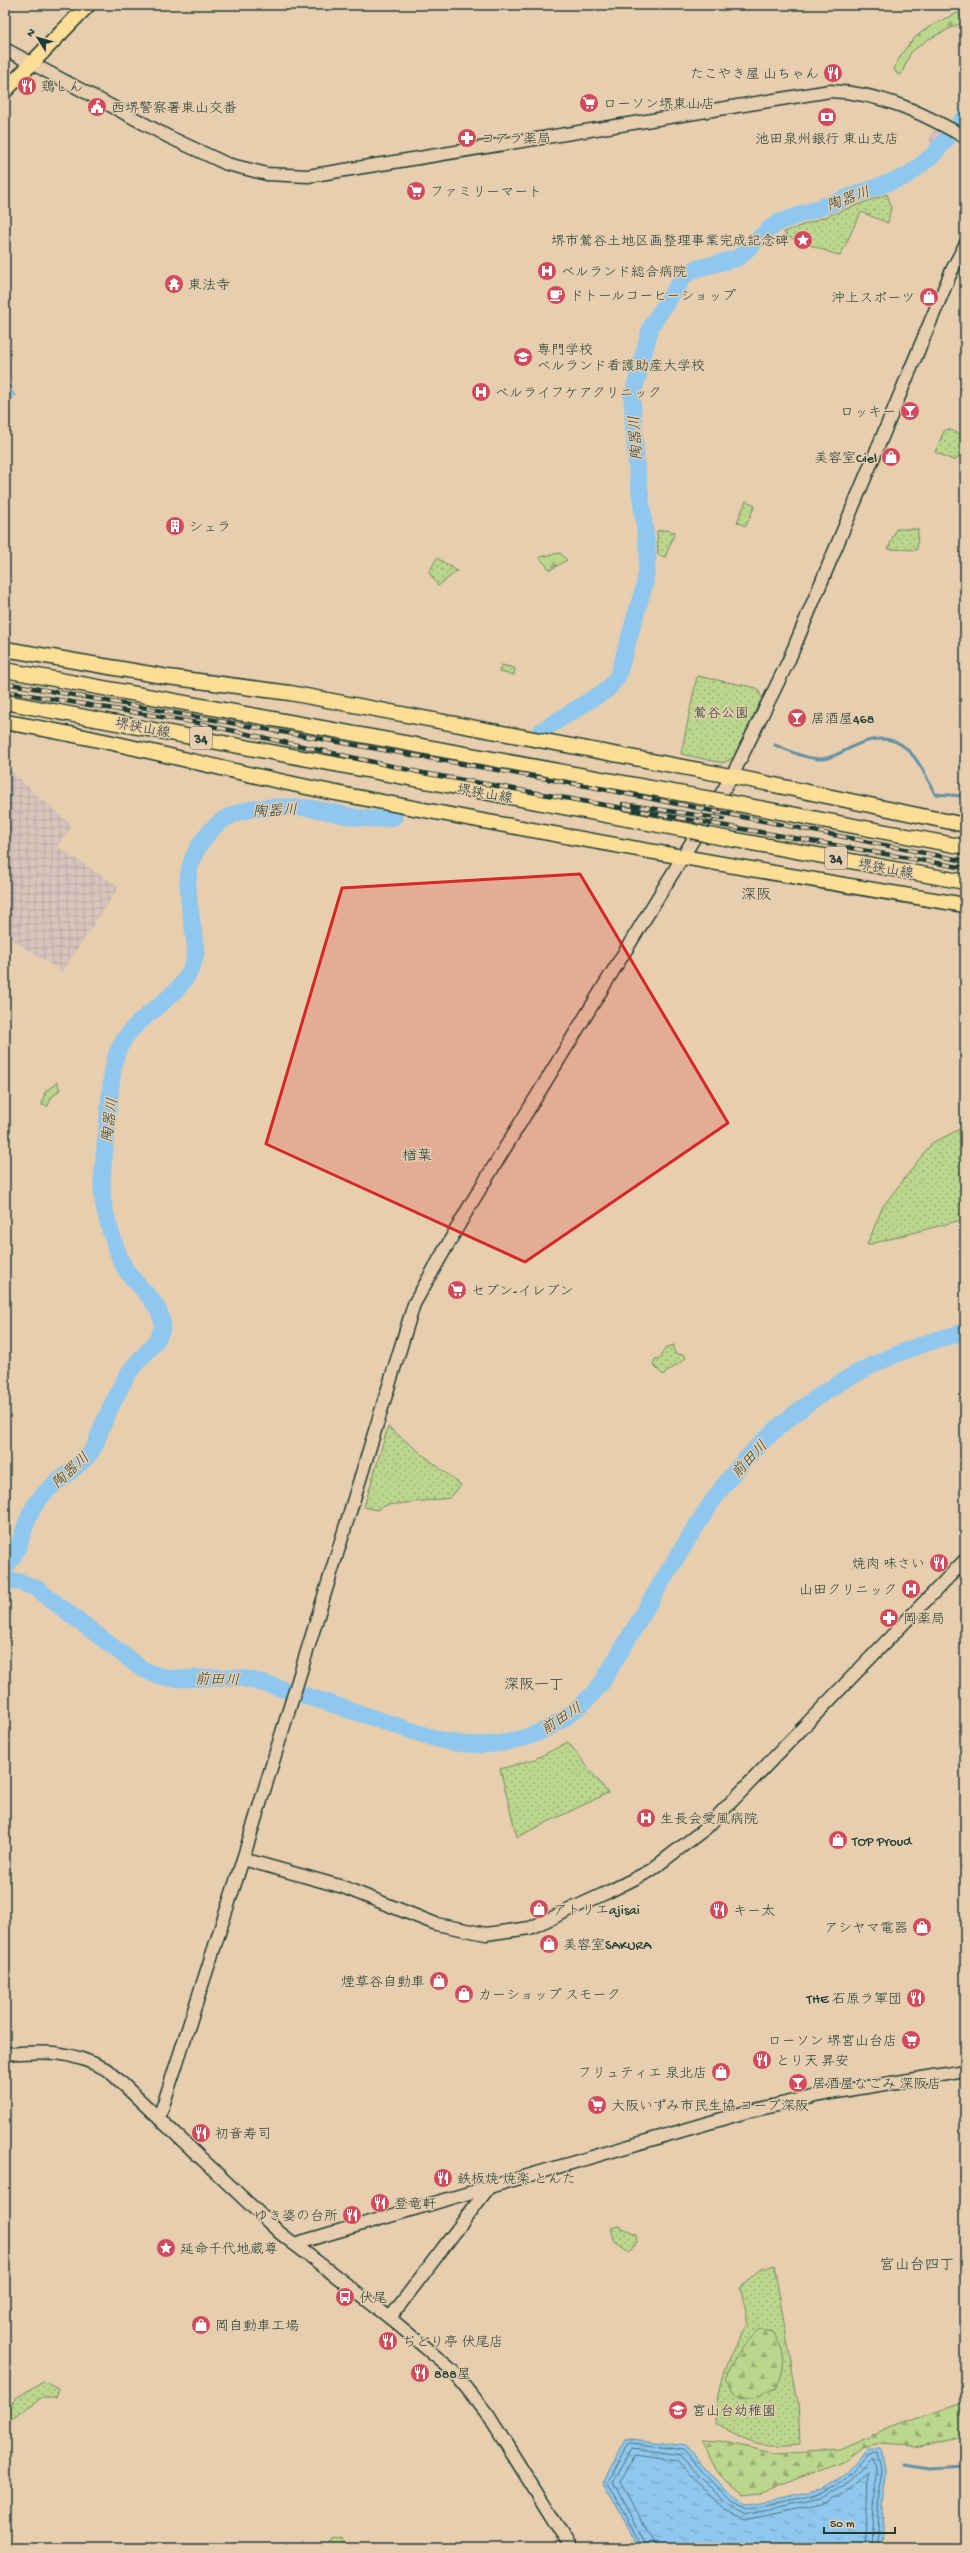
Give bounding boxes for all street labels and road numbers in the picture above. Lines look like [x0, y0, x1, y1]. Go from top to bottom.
street label: 堺狭山線 [113, 716, 172, 743]
road number: 34 [190, 727, 212, 749]
street label: 堺狭山線 [456, 782, 514, 809]
road number: 34 [825, 847, 847, 869]
street label: 堺狭山線 [857, 857, 915, 884]

